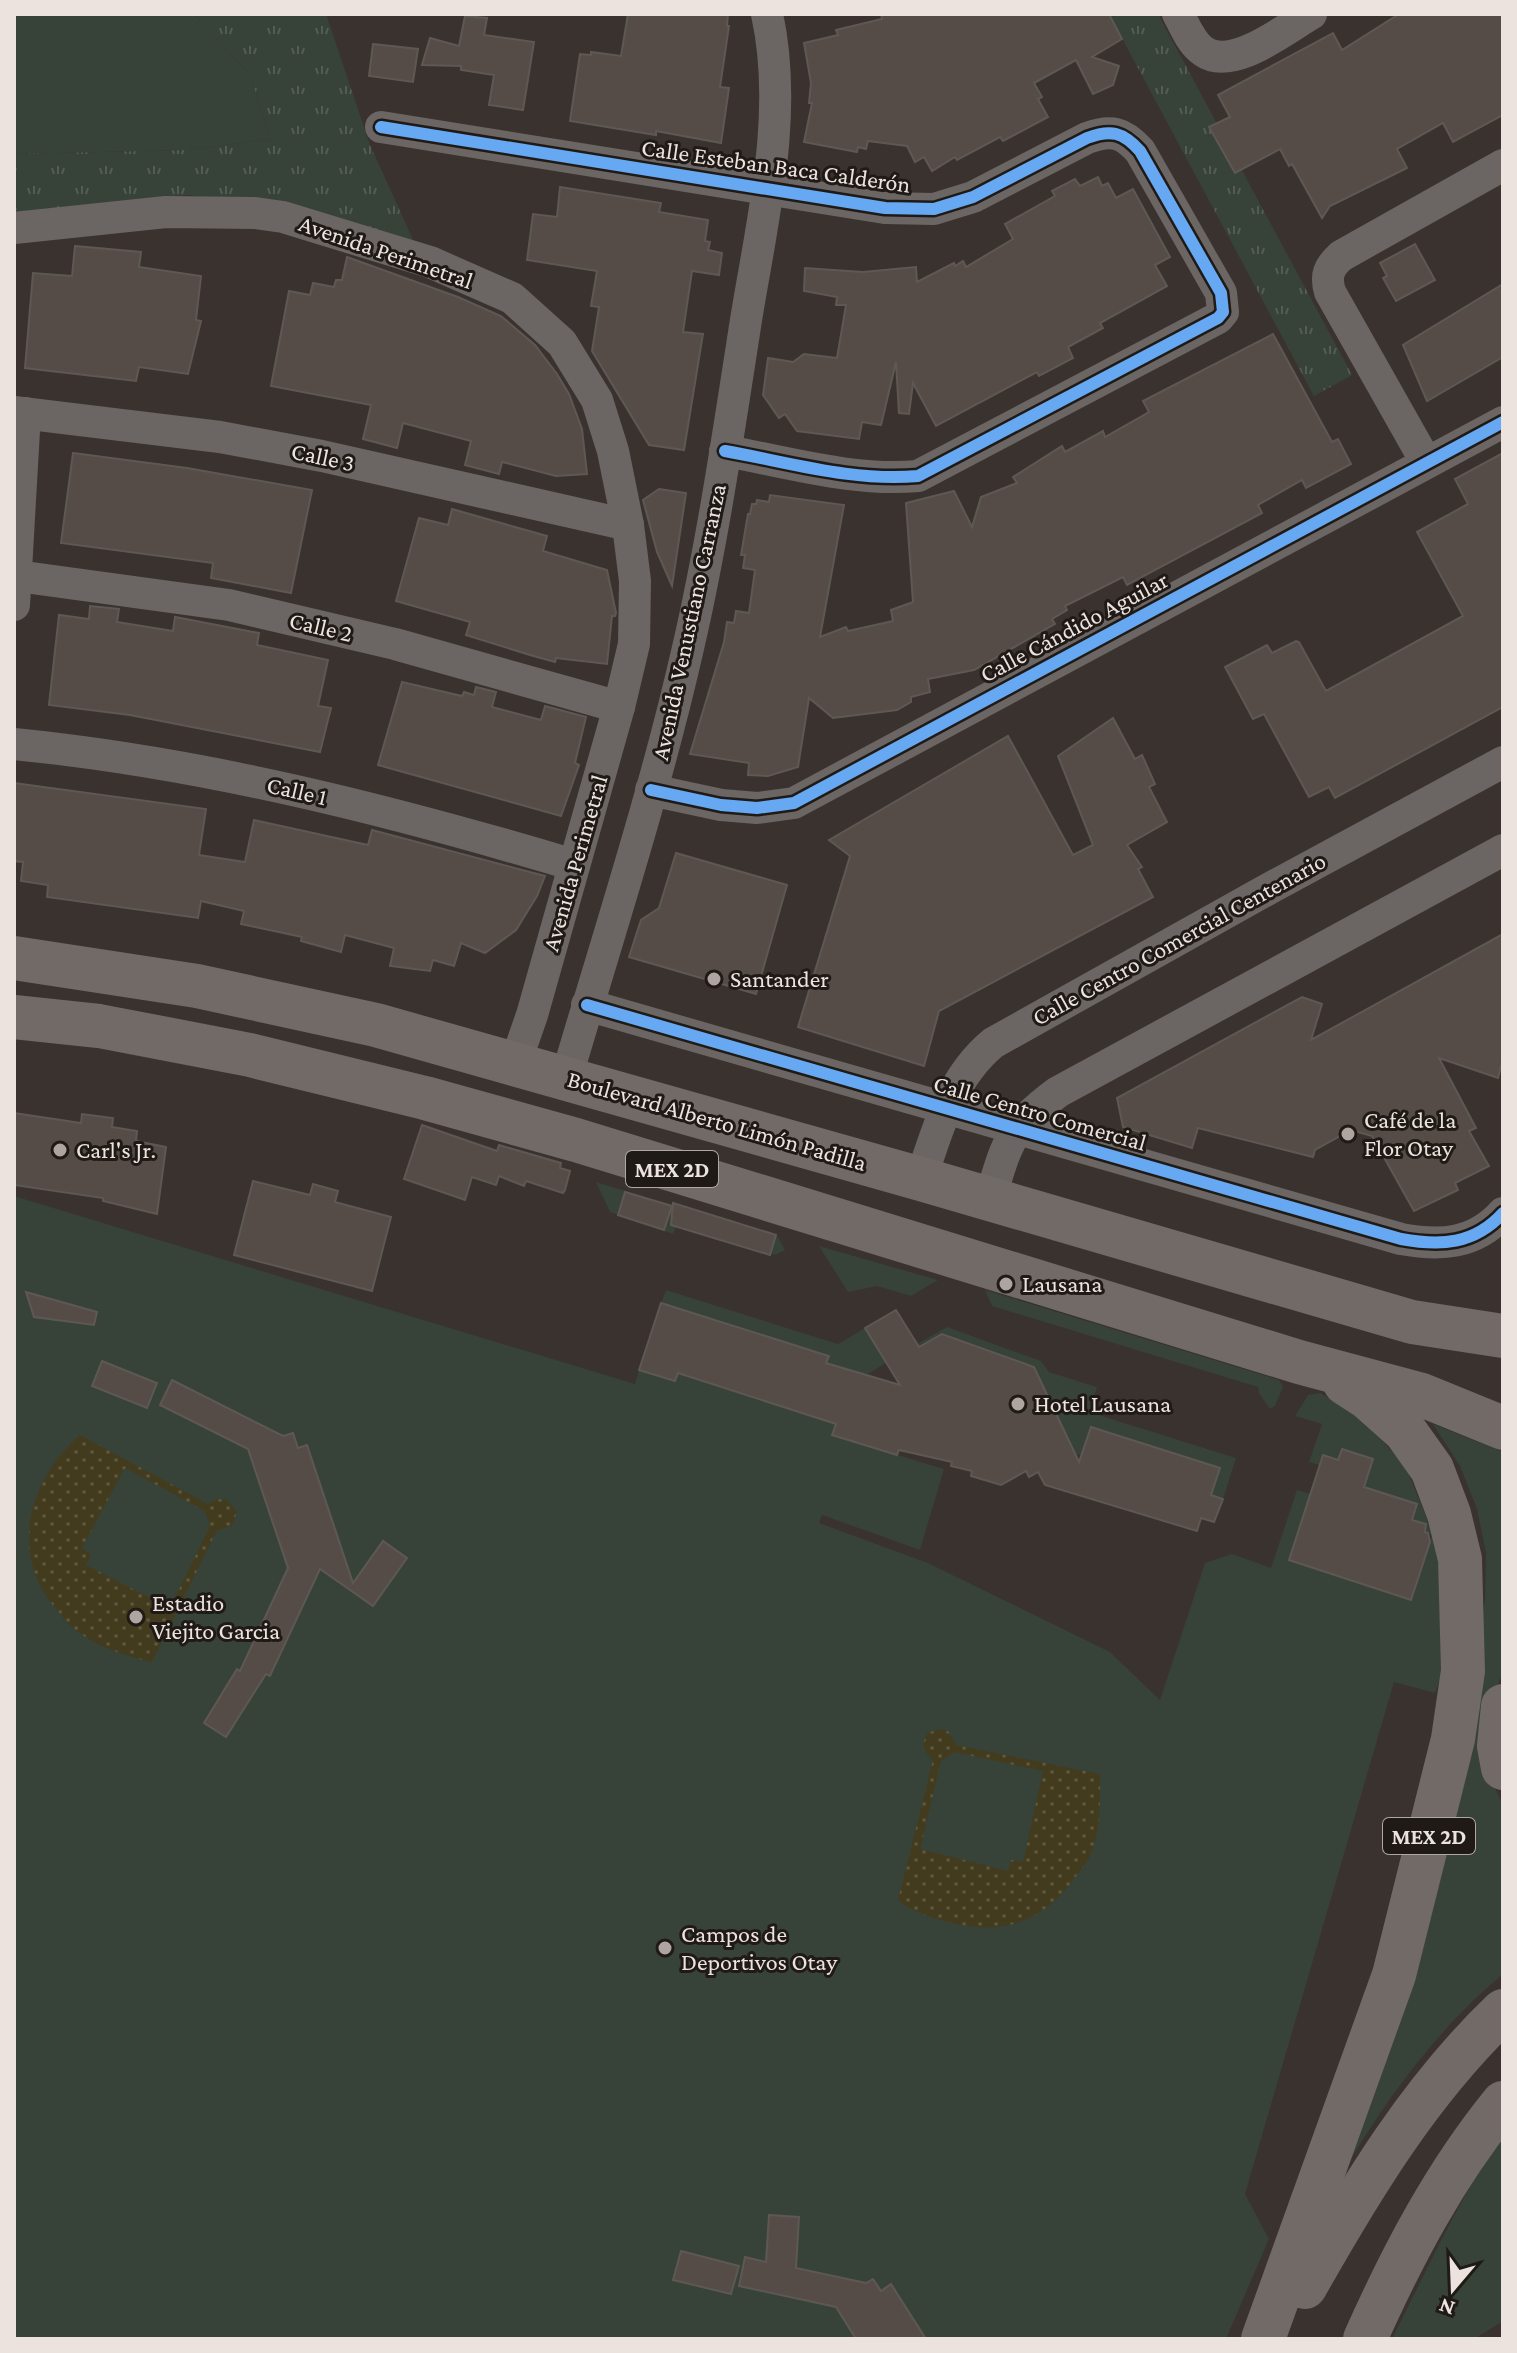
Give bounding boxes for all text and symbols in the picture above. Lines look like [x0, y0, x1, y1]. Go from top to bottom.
street label: Calle Esteban Baca Calderón [640, 133, 913, 198]
street label: Avenida Perimetral [296, 209, 477, 294]
street label: Calle 3 [289, 437, 357, 476]
street label: Avenida Venustiano Carranza [646, 481, 731, 763]
street label: Calle Cándido Aguilar [975, 565, 1173, 688]
street label: Calle 2 [287, 606, 355, 647]
street label: Calle 1 [264, 771, 330, 811]
street label: Avenida Perimetral [536, 772, 613, 954]
street label: Calle Centro Comercial Centenario [1027, 846, 1330, 1031]
place label: Santander [730, 965, 829, 992]
marker: Santander [705, 970, 723, 988]
street label: Boulevard Alberto Limón Padilla [565, 1065, 870, 1176]
street label: Calle Centro Comercial [931, 1069, 1150, 1156]
place label: Café de la Flor Otay [1364, 1106, 1456, 1161]
marker: Café de la Flor Otay [1339, 1125, 1357, 1143]
place label: Carl's Jr. [76, 1136, 156, 1163]
marker: Carl's Jr. [51, 1141, 69, 1159]
road number: MEX 2D [626, 1151, 718, 1187]
place label: Lausana [1022, 1270, 1102, 1297]
marker: Lausana [997, 1275, 1015, 1293]
place label: Hotel Lausana [1034, 1390, 1171, 1417]
marker: Hotel Lausana [1009, 1395, 1027, 1413]
place label: Estadio Viejito Garcia [152, 1589, 280, 1644]
marker: Estadio Viejito Garcia [127, 1608, 145, 1626]
road number: MEX 2D [1383, 1818, 1475, 1854]
place label: Campos de Deportivos Otay [681, 1920, 838, 1975]
marker: Campos de Deportivos Otay [656, 1939, 674, 1957]
north arrow [1413, 2249, 1493, 2329]
text: N [1435, 2293, 1458, 2322]

